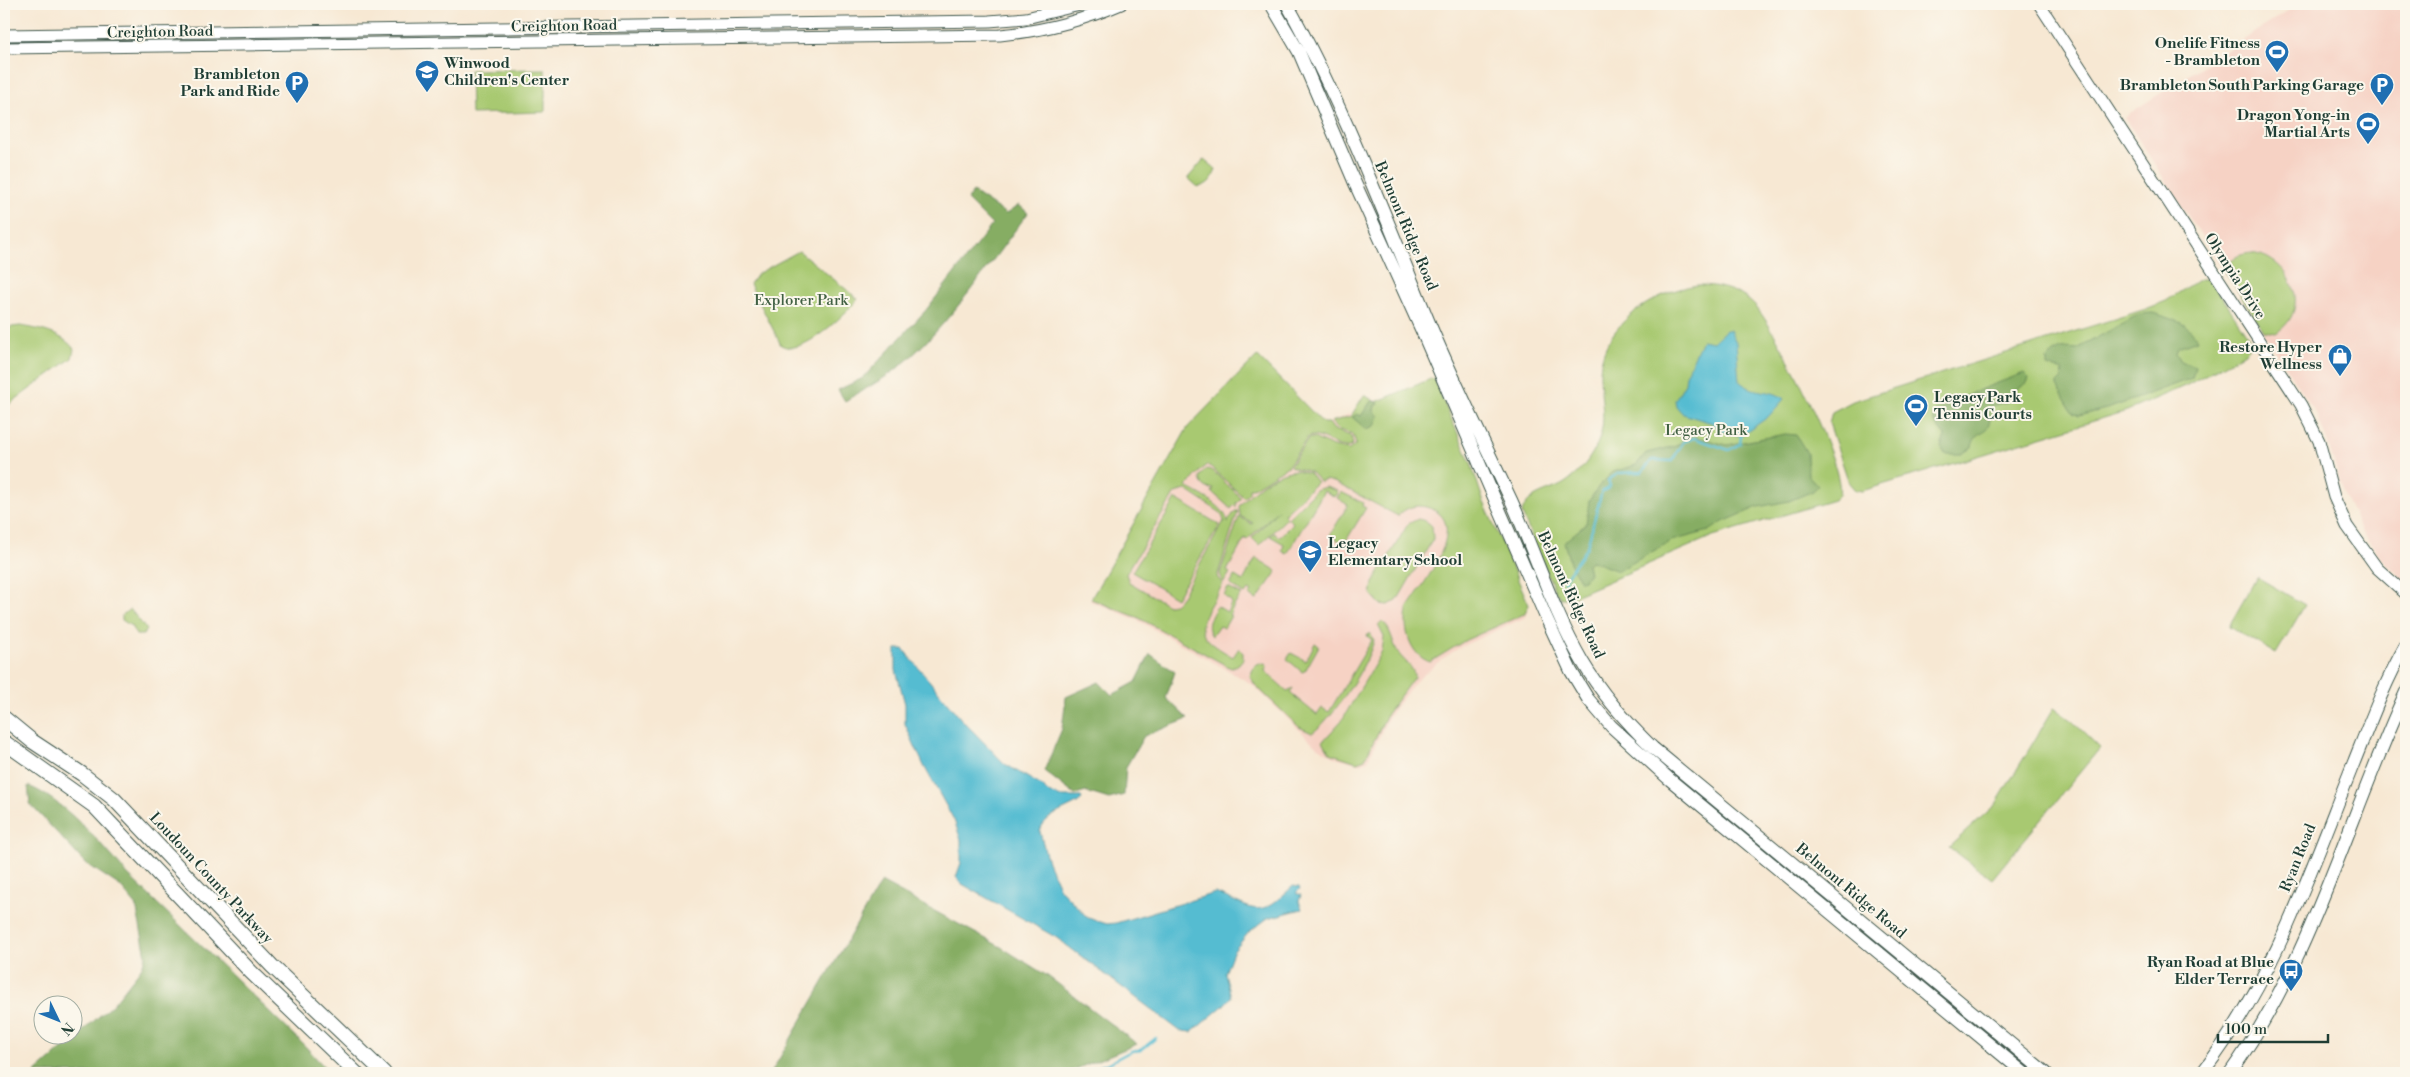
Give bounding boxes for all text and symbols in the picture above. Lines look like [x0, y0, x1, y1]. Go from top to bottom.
street label: Creighton Road [511, 16, 618, 36]
street label: Creighton Road [107, 22, 214, 42]
place label: Onelife Fitness - Brambleton [2155, 34, 2261, 70]
sports icon: Onelife Fitness - Brambleton [2264, 39, 2290, 73]
place label: Winwood Children's Center [443, 54, 570, 90]
school or university icon: Winwood Children's Center [414, 59, 440, 93]
place label: Brambleton Park and Ride [180, 65, 281, 101]
parking icon: Brambleton Park and Ride [284, 70, 310, 104]
parking icon: Brambleton South Parking Garage [2369, 72, 2395, 106]
place label: Brambleton South Parking Garage [2120, 76, 2364, 95]
place label: Dragon Yong-in Martial Arts [2237, 106, 2351, 142]
sports icon: Dragon Yong-in Martial Arts [2355, 111, 2381, 145]
street label: Belmont Ridge Road [1370, 158, 1442, 294]
street label: Olympia Drive [2200, 229, 2270, 323]
park label: Explorer Park [754, 291, 849, 310]
place label: Restore Hyper Wellness [2219, 338, 2322, 374]
shop icon: Restore Hyper Wellness [2327, 343, 2353, 377]
place label: Legacy Park Tennis Courts [1934, 388, 2032, 424]
sports icon: Legacy Park Tennis Courts [1903, 393, 1929, 427]
park label: Legacy Park [1665, 421, 1748, 440]
street label: Belmont Ridge Road [1533, 527, 1609, 662]
place label: Legacy Elementary School [1328, 534, 1462, 570]
school or university icon: Legacy Elementary School [1297, 539, 1323, 573]
street label: Loudoun County Parkway [145, 808, 277, 948]
street label: Ryan Road [2276, 821, 2320, 895]
street label: Belmont Ridge Road [1791, 839, 1910, 943]
place label: Ryan Road at Blue Elder Terrace [2147, 953, 2274, 989]
bus stop icon: Ryan Road at Blue Elder Terrace [2278, 958, 2304, 992]
north arrow [32, 994, 82, 1044]
scale bar [2218, 1012, 2328, 1044]
text: N [56, 1018, 77, 1038]
text: 100 m [2225, 1020, 2267, 1039]

